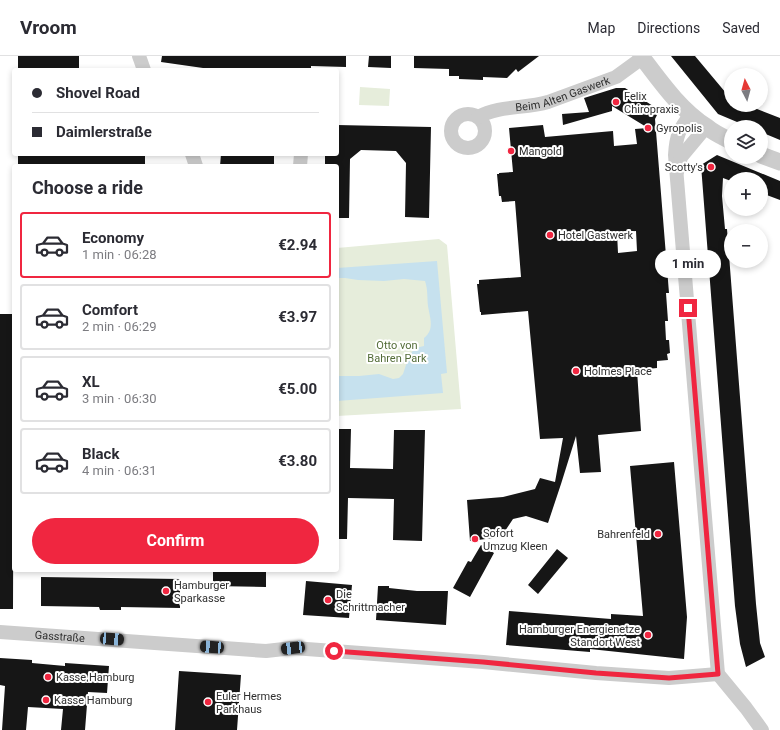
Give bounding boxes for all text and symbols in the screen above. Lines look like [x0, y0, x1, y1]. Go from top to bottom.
text: Vroom [20, 16, 77, 39]
text: Map [588, 20, 615, 36]
text: Directions [637, 20, 700, 36]
text: Saved [722, 20, 760, 36]
north arrow [724, 68, 768, 112]
map controls [724, 68, 768, 268]
street label: Beim Alten Gaswerk [515, 74, 612, 114]
text: Shovel Road [56, 84, 140, 102]
place label: Felix Chiropraxis [624, 90, 680, 116]
marker: Felix Chiropraxis [611, 97, 621, 107]
button: layers [724, 120, 768, 164]
place label: Gyropolis [656, 122, 702, 135]
text: Daimlerstraße [56, 123, 152, 141]
marker: Gyropolis [643, 123, 653, 133]
place label: Mangold [519, 145, 562, 158]
marker: Mangold [506, 146, 516, 156]
place label: Scotty's [665, 161, 703, 174]
marker: Scotty's [706, 162, 716, 172]
button: + [724, 172, 768, 216]
text: Choose a ride [32, 177, 143, 198]
button: − [724, 224, 768, 268]
icon: car [34, 227, 70, 263]
text: Economy [82, 229, 144, 247]
place label: Hotel Gastwerk [558, 229, 634, 242]
marker: Hotel Gastwerk [545, 230, 555, 240]
text: €2.94 [278, 236, 317, 254]
text: 1 min · 06:28 [82, 247, 157, 262]
callout: 1 min [655, 250, 721, 278]
text: 1 min [672, 256, 704, 271]
icon: car [34, 299, 70, 335]
route end [679, 299, 697, 317]
text: Comfort [82, 301, 138, 319]
text: €3.97 [278, 308, 317, 326]
text: 2 min · 06:29 [82, 319, 157, 334]
park label: Otto von Bahren Park [367, 339, 427, 365]
place label: Holmes Place [584, 365, 652, 378]
marker: Holmes Place [571, 366, 581, 376]
icon: car [34, 371, 70, 407]
text: XL [82, 373, 100, 391]
text: €5.00 [278, 380, 317, 398]
text: 3 min · 06:30 [82, 391, 157, 406]
icon: car [34, 443, 70, 479]
text: Black [82, 445, 119, 463]
text: €3.80 [278, 452, 317, 470]
text: 4 min · 06:31 [82, 463, 157, 478]
button: Confirm [32, 518, 319, 564]
place label: Sofort Umzug Kleen [483, 527, 548, 553]
place label: Bahrenfeld [597, 528, 650, 541]
marker: Bahrenfeld [653, 529, 663, 539]
marker: Sofort Umzug Kleen [470, 534, 480, 544]
place label: Hamburger Sparkasse [174, 579, 229, 605]
marker: Hamburger Sparkasse [161, 586, 171, 596]
place label: Die Schrittmacher [336, 588, 405, 614]
marker: Die Schrittmacher [323, 595, 333, 605]
place label: Hamburger Energienetze Standort West [519, 623, 640, 649]
street label: Gasstraße [34, 628, 86, 645]
marker: Hamburger Energienetze Standort West [643, 630, 653, 640]
car [100, 632, 124, 646]
car [200, 640, 224, 654]
car [280, 641, 306, 655]
route start [325, 642, 343, 660]
place label: Kasse.Hamburg [56, 671, 135, 684]
marker: Kasse.Hamburg [43, 672, 53, 682]
place label: Euler Hermes Parkhaus [216, 690, 282, 716]
place label: Kasse Hamburg [54, 694, 132, 707]
marker: Kasse Hamburg [41, 695, 51, 705]
marker: Euler Hermes Parkhaus [203, 697, 213, 707]

